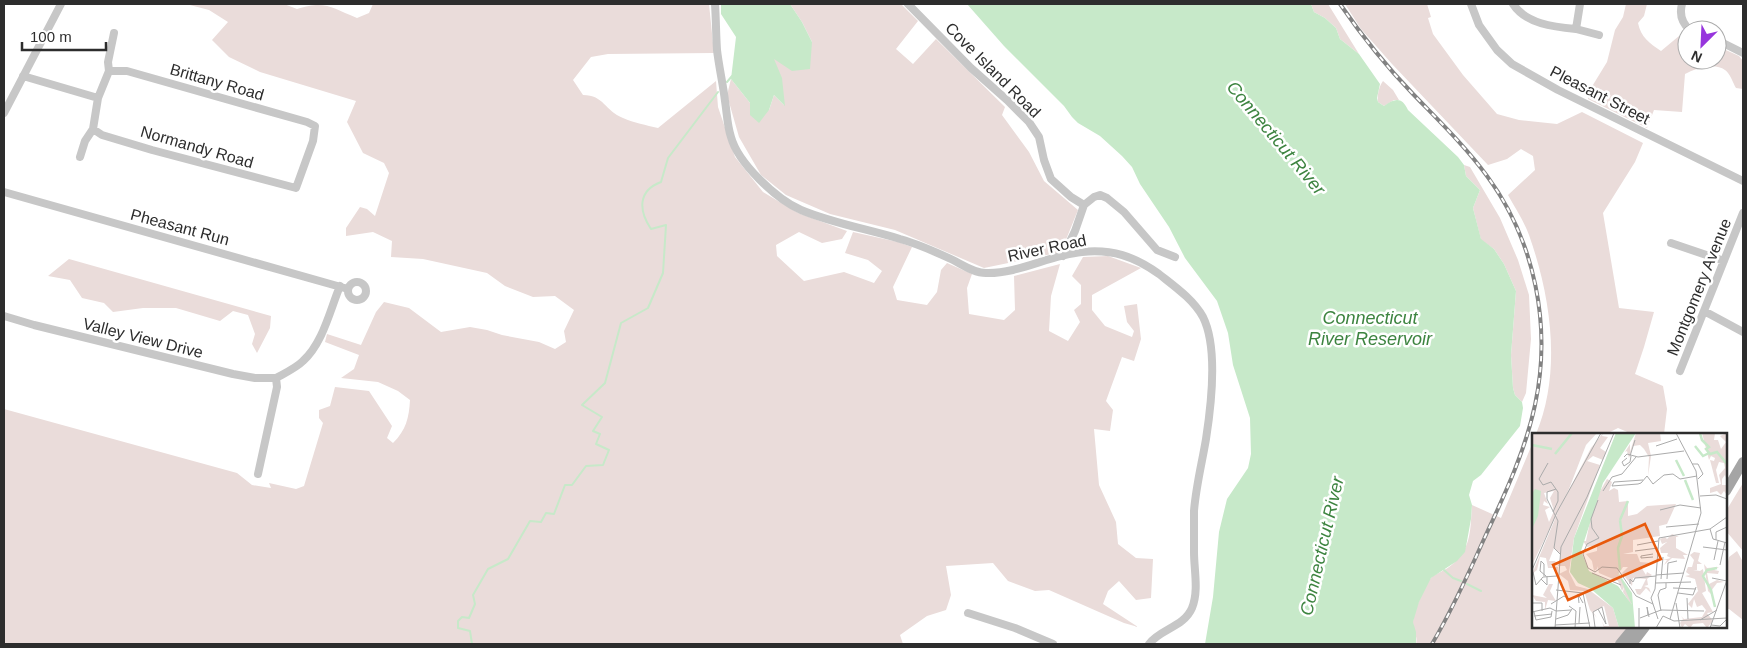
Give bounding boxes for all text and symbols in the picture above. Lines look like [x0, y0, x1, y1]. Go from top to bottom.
street label: Cove Island Road [942, 19, 1044, 121]
scale bar [22, 20, 106, 52]
north arrow [1677, 20, 1727, 70]
text: 100 m [30, 28, 72, 45]
text: N [1689, 48, 1705, 66]
street label: Brittany Road [168, 60, 266, 104]
street label: Pleasant Street [1547, 63, 1653, 128]
water label: Connecticut River [1223, 77, 1330, 200]
street label: Normandy Road [139, 123, 255, 171]
street label: Pheasant Run [129, 206, 231, 248]
street label: Montgomery Avenue [1664, 216, 1734, 358]
street label: River Road [1006, 231, 1088, 265]
water label: Connecticut River Reservoir [1308, 308, 1433, 349]
street label: Valley View Drive [81, 315, 205, 361]
inset map [1532, 433, 1727, 628]
water label: Connecticut River [1296, 474, 1348, 617]

